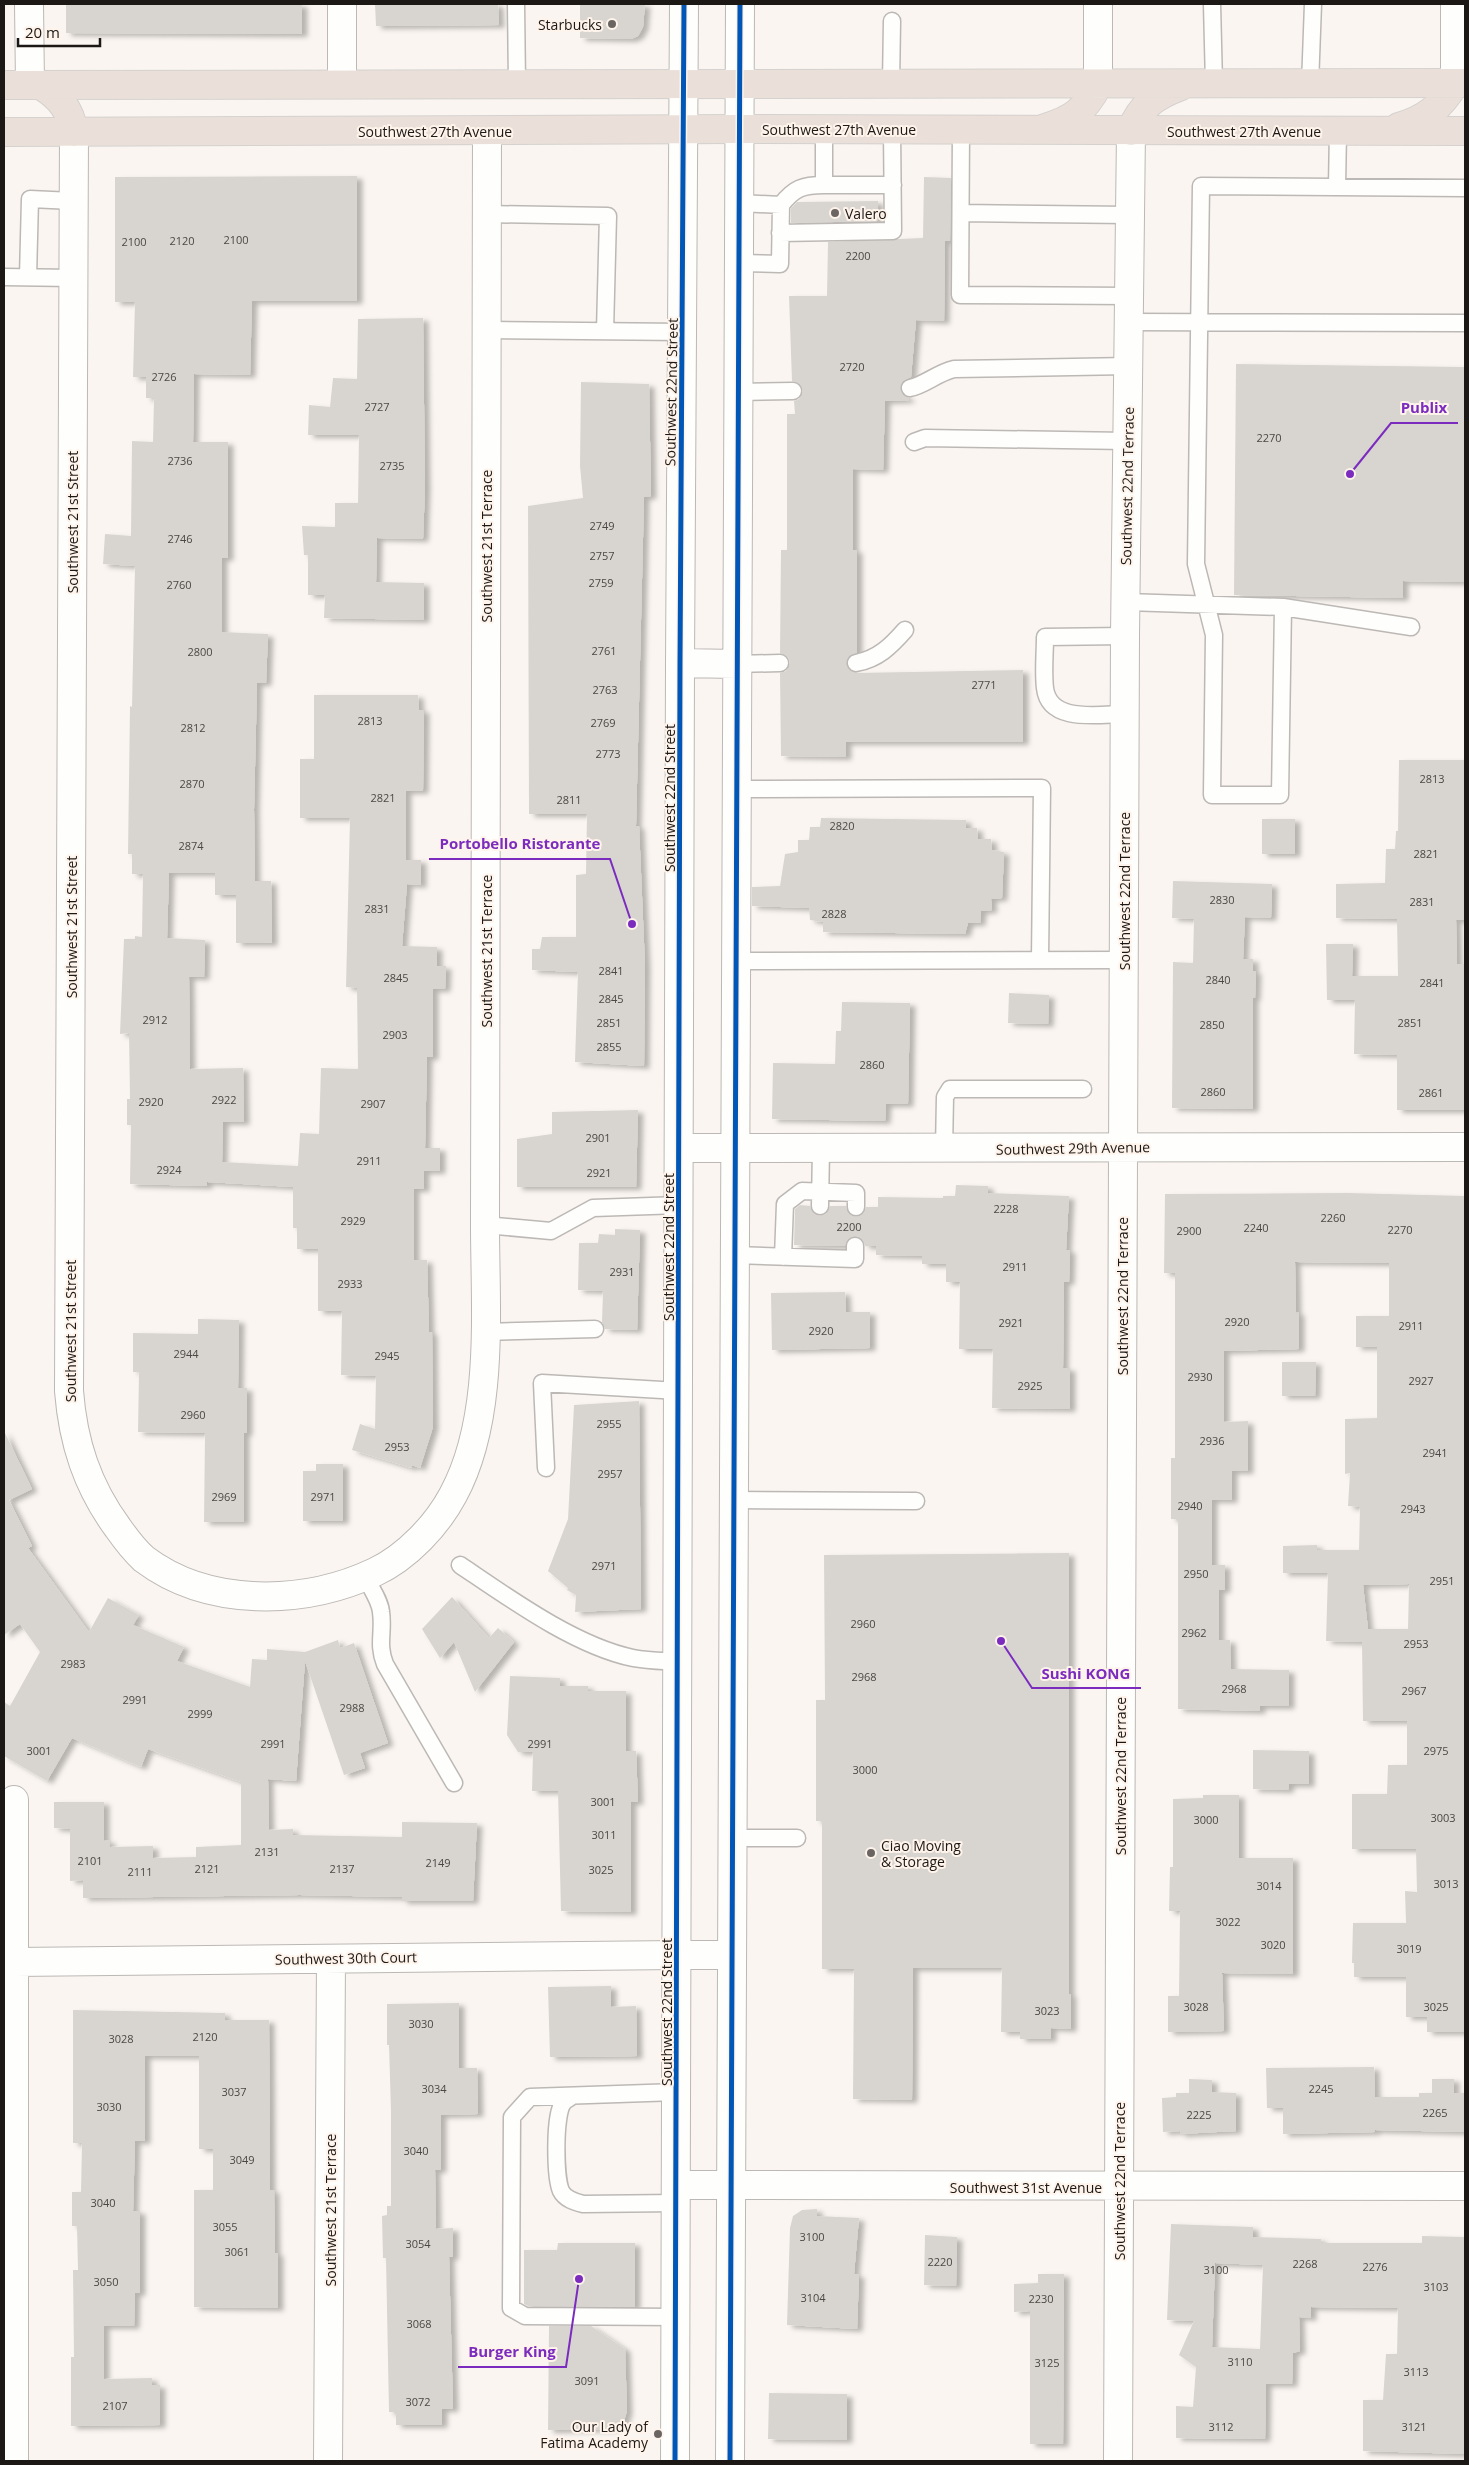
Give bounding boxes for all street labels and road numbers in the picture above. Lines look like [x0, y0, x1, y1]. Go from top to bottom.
street label: Southwest 27th Avenue [762, 120, 916, 139]
street label: Southwest 27th Avenue [358, 122, 512, 141]
street label: Southwest 27th Avenue [1167, 122, 1321, 141]
street label: Southwest 22nd Street [660, 318, 682, 466]
street label: Southwest 22nd Terrace [1116, 406, 1138, 565]
street label: Southwest 21st Street [63, 451, 82, 593]
street label: Southwest 21st Terrace [477, 469, 496, 622]
street label: Southwest 22nd Street [660, 724, 679, 872]
street label: Southwest 22nd Terrace [1115, 812, 1134, 970]
street label: Southwest 21st Street [62, 856, 81, 998]
street label: Southwest 21st Terrace [477, 874, 496, 1027]
street label: Southwest 29th Avenue [996, 1137, 1150, 1159]
street label: Southwest 22nd Street [659, 1173, 678, 1321]
street label: Southwest 22nd Terrace [1113, 1217, 1132, 1375]
street label: Southwest 21st Street [61, 1260, 80, 1402]
street label: Southwest 22nd Terrace [1111, 1697, 1130, 1855]
street label: Southwest 22nd Street [657, 1938, 676, 2086]
street label: Southwest 30th Court [275, 1947, 417, 1969]
street label: Southwest 22nd Terrace [1110, 2102, 1129, 2260]
street label: Southwest 21st Terrace [321, 2133, 340, 2286]
street label: Southwest 31st Avenue [950, 2178, 1102, 2197]

